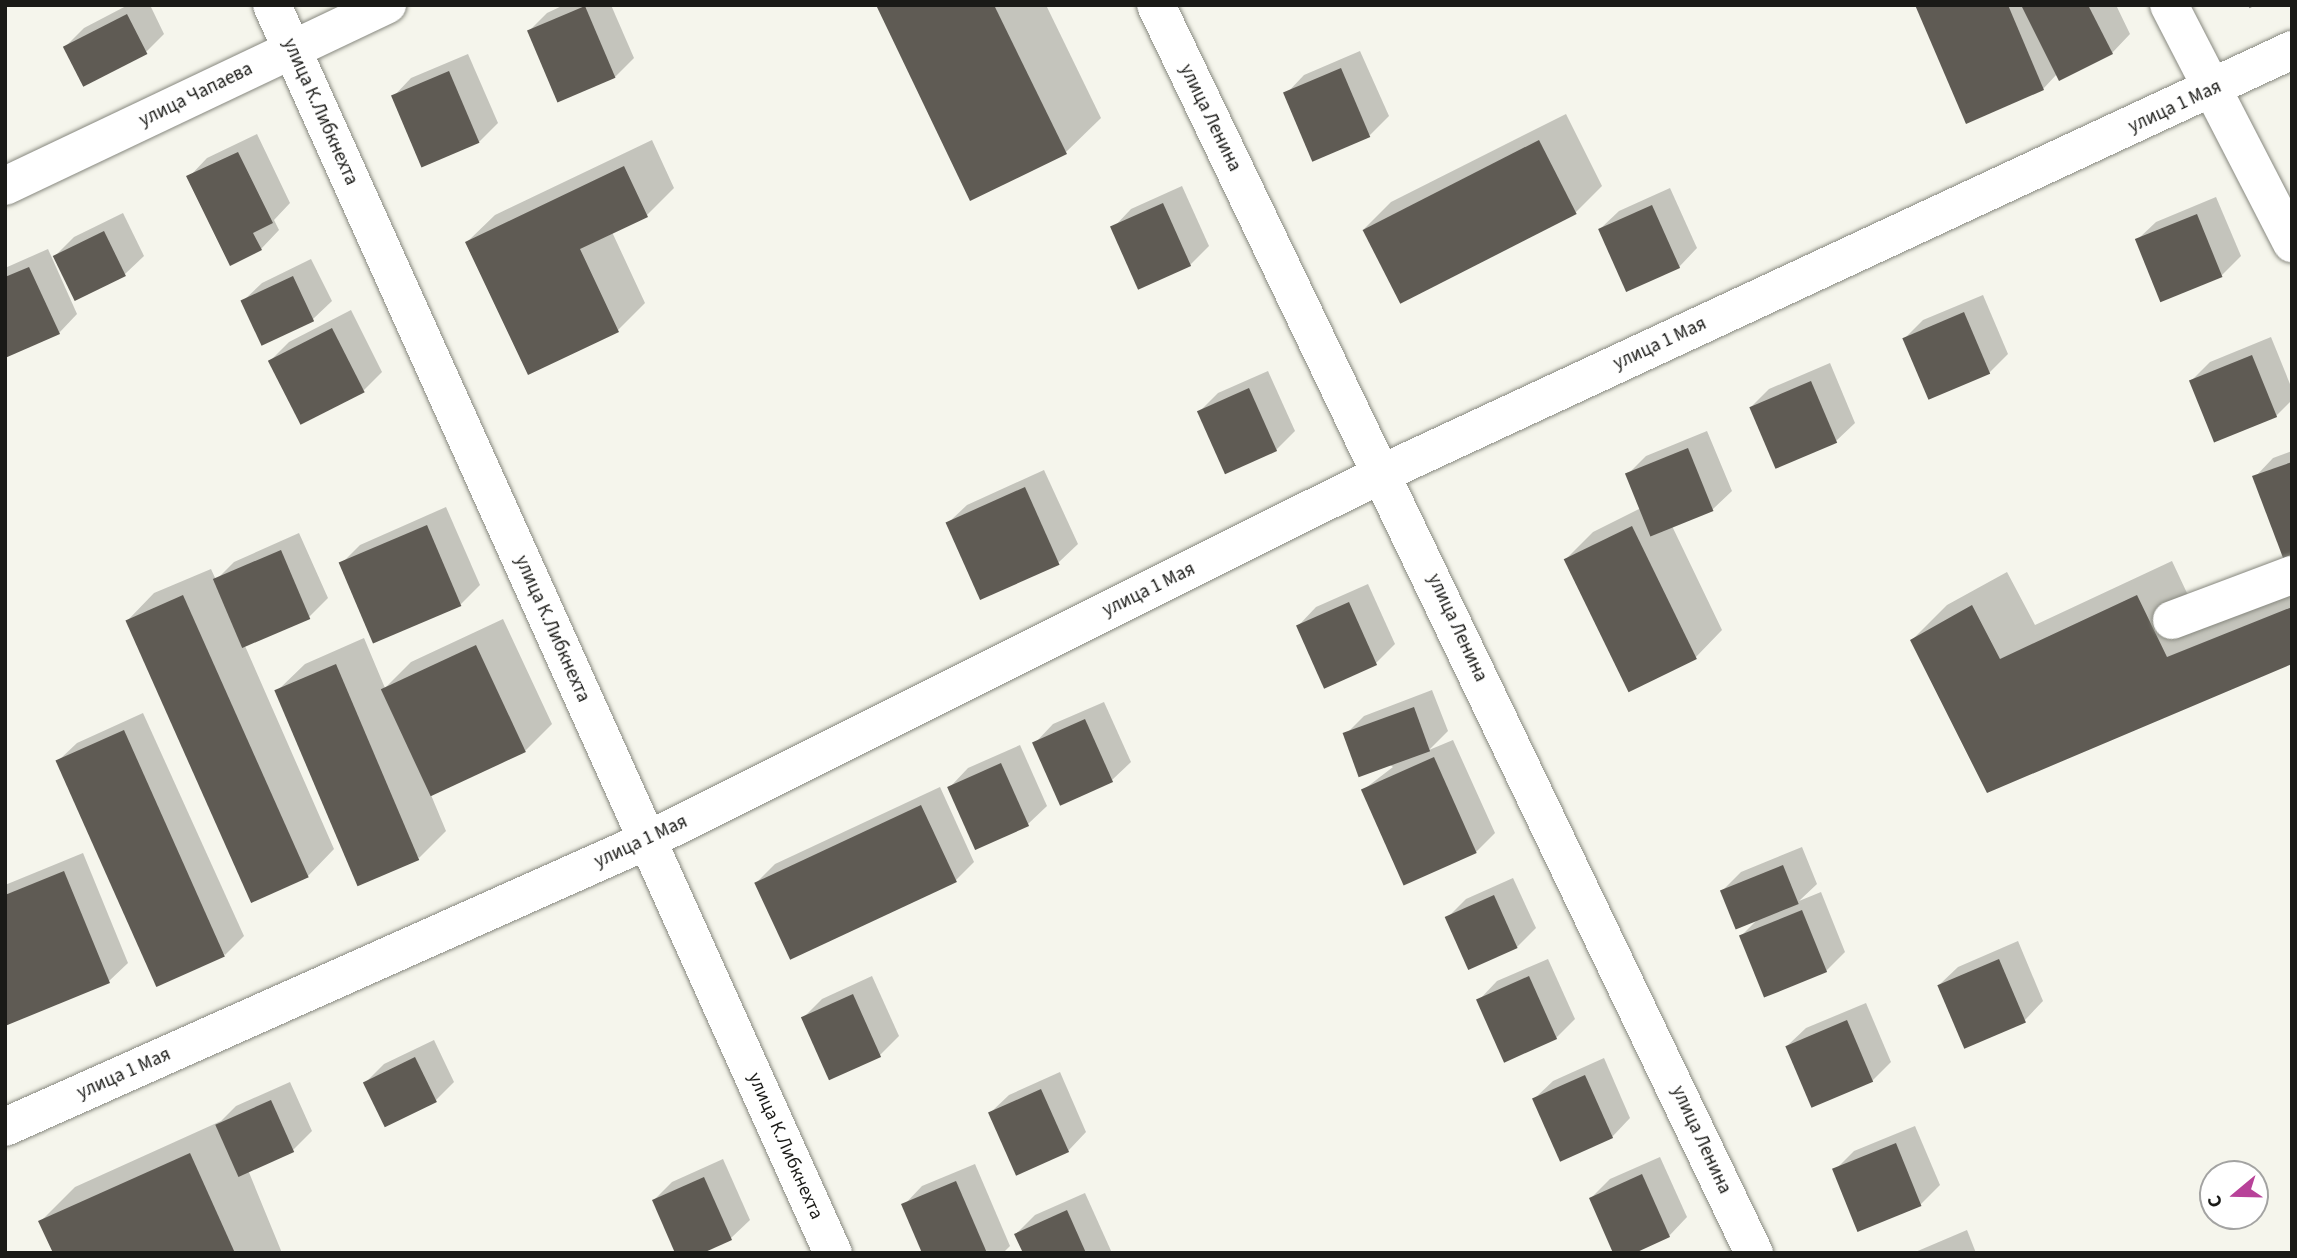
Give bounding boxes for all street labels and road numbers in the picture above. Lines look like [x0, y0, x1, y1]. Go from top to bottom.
street label: улица К.Либкнехта [277, 35, 363, 189]
street label: улица Чапаева [136, 58, 256, 132]
street label: улица Ленина [1174, 61, 1246, 175]
street label: улица 1 Мая [2125, 76, 2225, 138]
street label: улица 1 Мая [1610, 313, 1710, 375]
street label: улица К.Либкнехта [509, 552, 595, 706]
street label: улица 1 Мая [1099, 558, 1199, 622]
street label: улица Ленина [1422, 570, 1492, 686]
street label: улица 1 Мая [591, 811, 691, 873]
street label: улица 1 Мая [74, 1043, 174, 1105]
street label: улица К.Либкнехта [742, 1069, 828, 1223]
street label: улица Ленина [1666, 1082, 1736, 1198]

